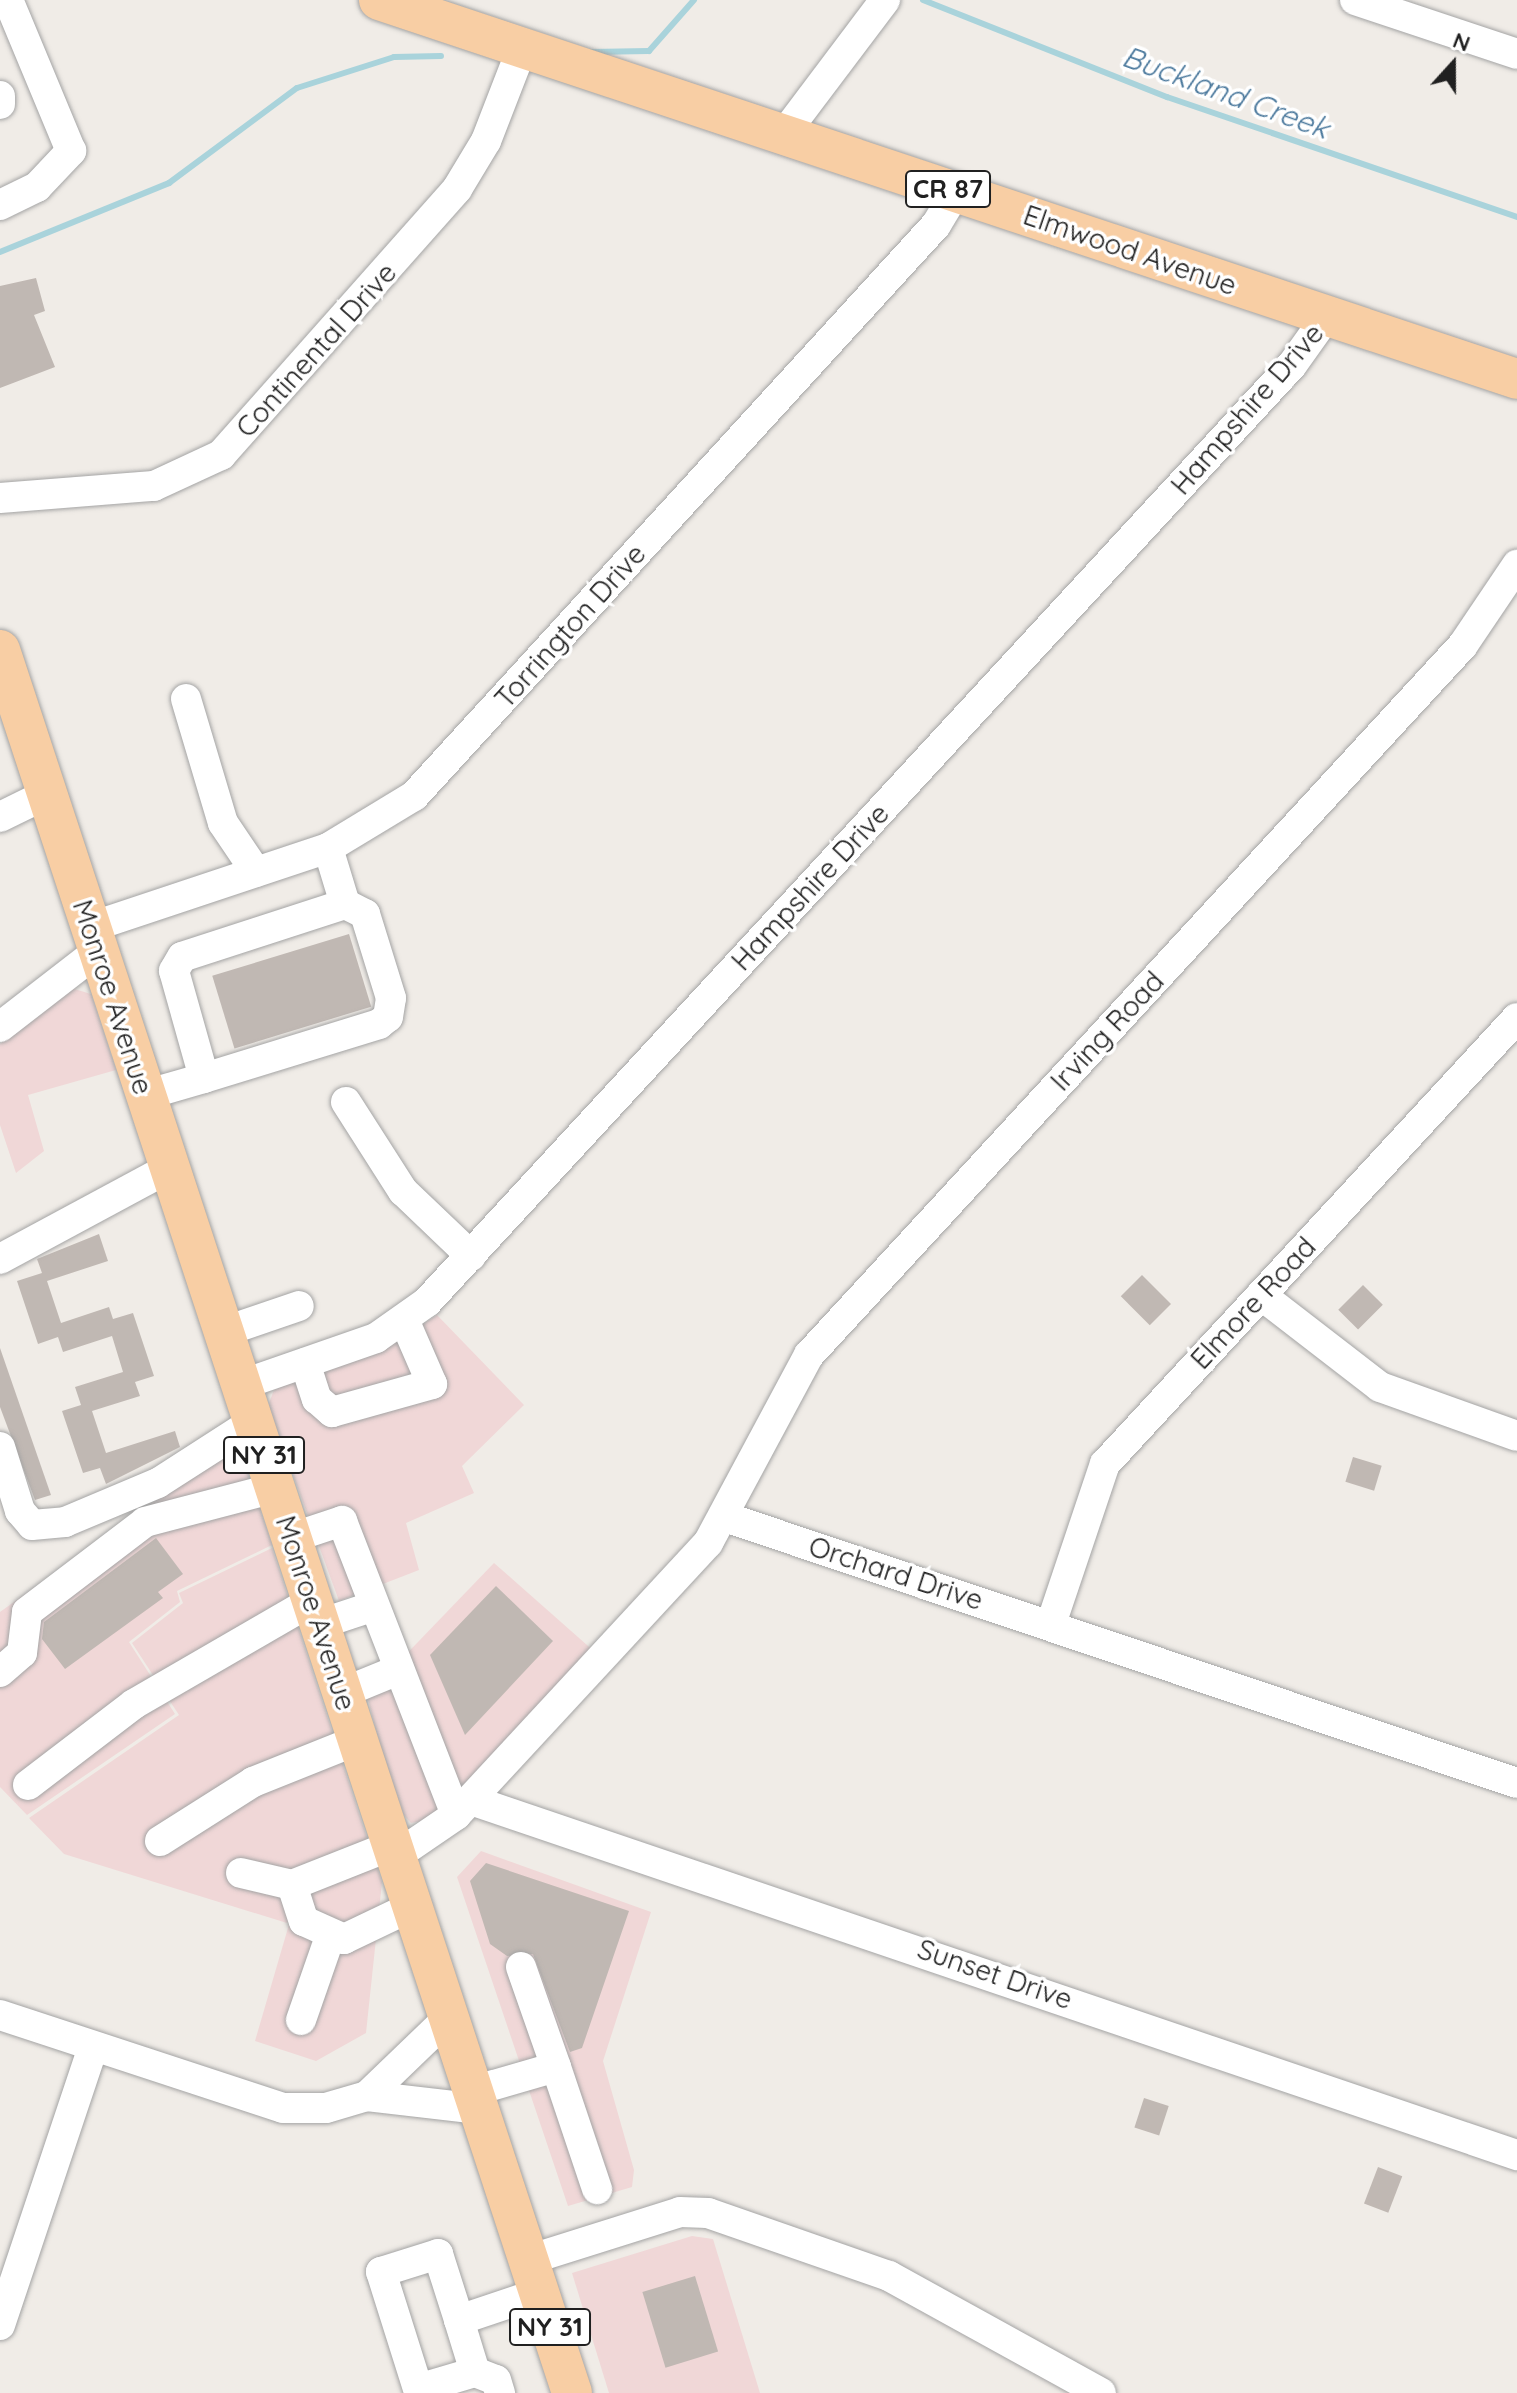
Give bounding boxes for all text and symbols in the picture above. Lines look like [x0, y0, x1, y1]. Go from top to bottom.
north arrow [1413, 24, 1493, 104]
text: N [1449, 26, 1474, 58]
water label: Buckland Creek [1118, 38, 1334, 146]
road number: CR 87 [904, 167, 992, 211]
street label: Elmwood Avenue [1019, 198, 1241, 302]
street label: Continental Drive [229, 256, 403, 444]
street label: Hampshire Drive [1164, 317, 1330, 501]
street label: Torrington Drive [488, 537, 652, 715]
street label: Hampshire Drive [724, 797, 896, 977]
street label: Monroe Avenue [66, 895, 160, 1099]
street label: Irving Road [1043, 964, 1171, 1098]
street label: Elmore Road [1183, 1230, 1323, 1376]
road number: NY 31 [222, 1433, 306, 1477]
street label: Monroe Avenue [269, 1511, 363, 1715]
street label: Orchard Drive [805, 1529, 987, 1617]
street label: Sunset Drive [913, 1932, 1077, 2016]
road number: NY 31 [508, 2305, 592, 2349]

